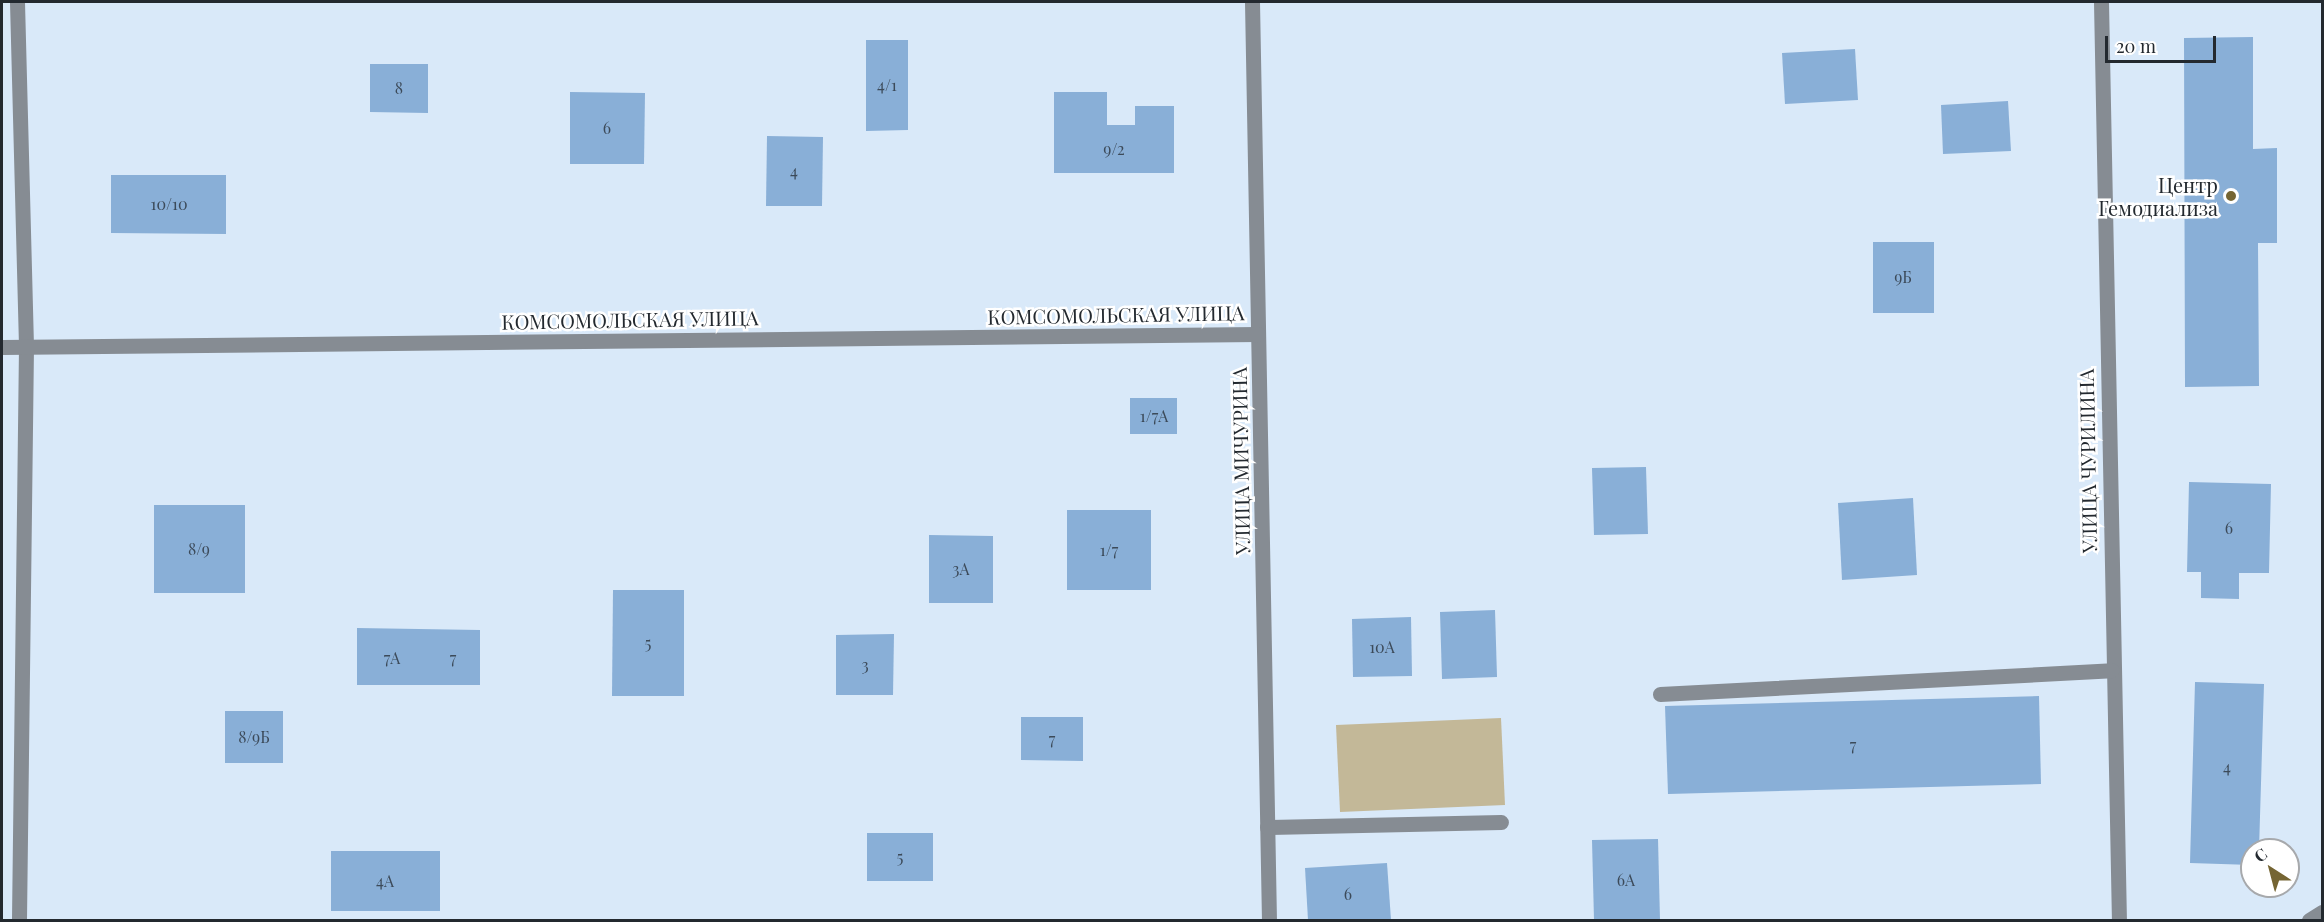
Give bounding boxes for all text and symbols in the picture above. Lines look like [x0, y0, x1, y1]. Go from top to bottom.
scale bar [2108, 24, 2219, 62]
text: 20 m [2116, 34, 2156, 58]
house number: 4/1 [877, 75, 897, 95]
house number: 8 [395, 78, 403, 98]
house number: 6 [603, 118, 611, 138]
house number: 9/2 [1103, 139, 1125, 159]
house number: 4 [790, 161, 798, 181]
place label: Центр Гемодиализа [2098, 172, 2218, 219]
marker: Центр Гемодиализа [2222, 187, 2240, 205]
house number: 10/10 [151, 194, 187, 214]
house number: 9Б [1894, 267, 1912, 287]
street label: КОМСОМОЛЬСКАЯ УЛИЦА [987, 300, 1245, 328]
street label: КОМСОМОЛЬСКАЯ УЛИЦА [501, 305, 759, 333]
street label: УЛИЦА МИЧУРИНА [1226, 367, 1254, 555]
street label: УЛИЦА ЧУРИЛИНА [2073, 369, 2101, 553]
house number: 1/7А [1140, 406, 1168, 426]
house number: 6 [2225, 518, 2233, 538]
house number: 8/9 [188, 539, 210, 559]
house number: 1/7 [1100, 540, 1118, 560]
house number: 3А [952, 559, 970, 579]
house number: 5 [645, 633, 651, 653]
house number: 10А [1369, 637, 1395, 657]
house number: 7А [384, 648, 400, 668]
house number: 7 [450, 648, 456, 668]
house number: 3 [861, 655, 869, 675]
house number: 8/9Б [238, 727, 270, 747]
house number: 7 [1049, 729, 1055, 749]
house number: 7 [1850, 735, 1856, 755]
house number: 4 [2223, 757, 2231, 777]
north arrow [2240, 838, 2300, 898]
text: С [2250, 843, 2271, 866]
house number: 5 [897, 847, 903, 867]
house number: 6А [1617, 870, 1635, 890]
house number: 4А [376, 871, 394, 891]
house number: 6 [1344, 884, 1352, 904]

